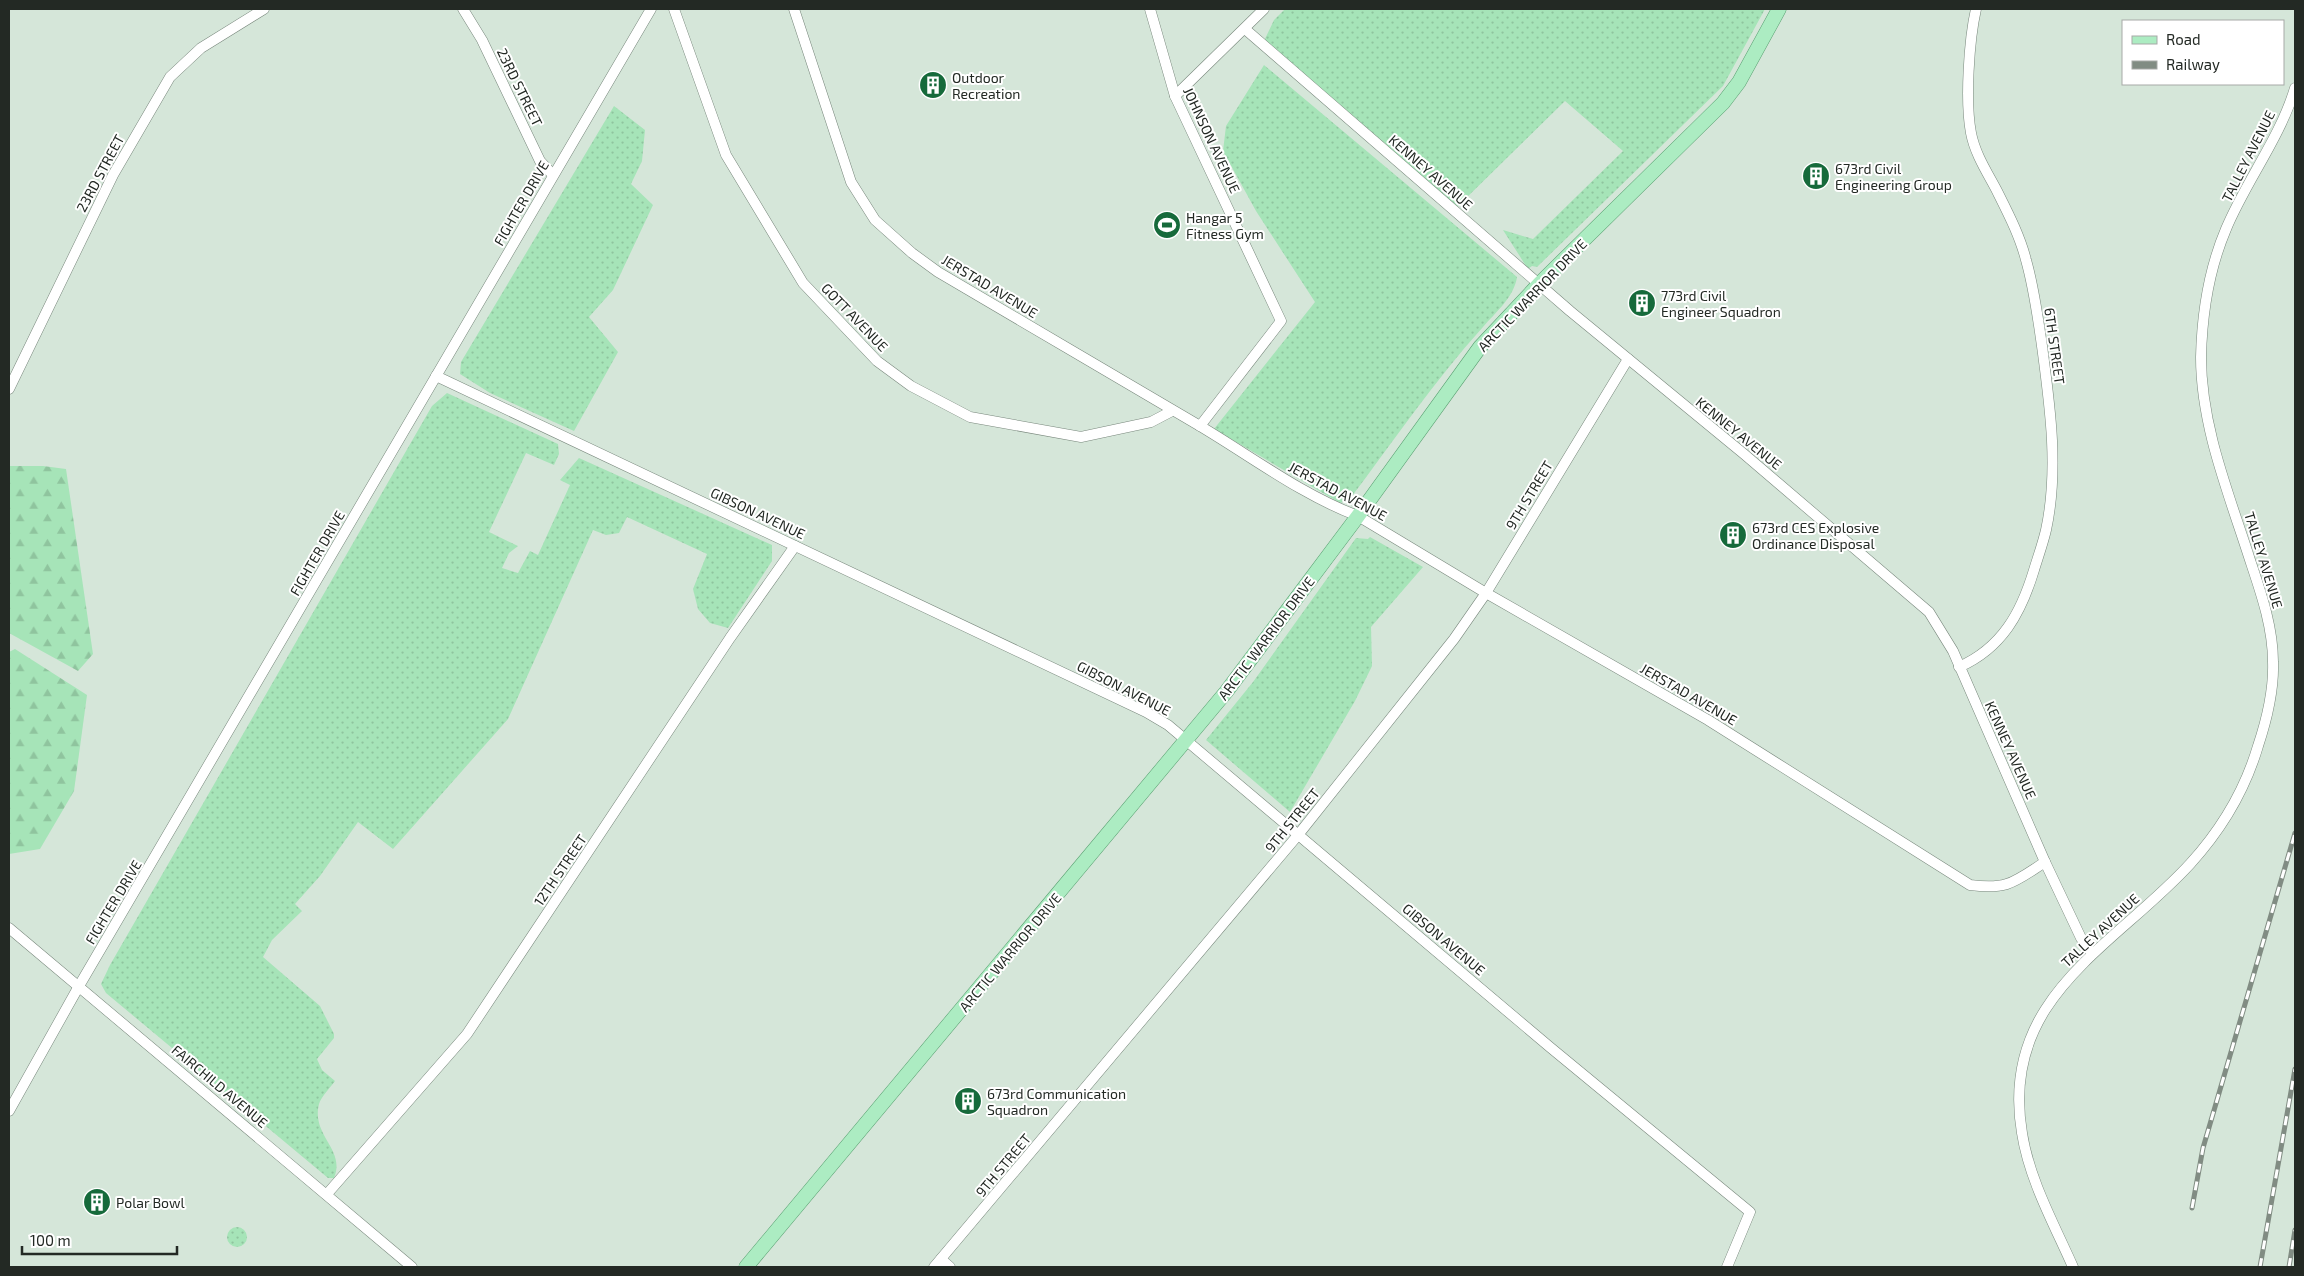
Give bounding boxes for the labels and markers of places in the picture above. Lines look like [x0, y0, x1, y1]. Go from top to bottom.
place label: Outdoor Recreation [952, 69, 1020, 102]
building icon: Outdoor Recreation [918, 70, 948, 100]
place label: 673rd Civil Engineering Group [1835, 160, 1952, 193]
building icon: 673rd Civil Engineering Group [1801, 161, 1831, 191]
place label: Hangar 5 Fitness Gym [1186, 209, 1264, 242]
sports icon: Hangar 5 Fitness Gym [1152, 210, 1182, 240]
place label: 773rd Civil Engineer Squadron [1661, 287, 1781, 320]
building icon: 773rd Civil Engineer Squadron [1627, 288, 1657, 318]
place label: 673rd CES Explosive Ordinance Disposal [1752, 519, 1879, 552]
building icon: 673rd CES Explosive Ordinance Disposal [1718, 520, 1748, 550]
place label: 673rd Communication Squadron [987, 1085, 1126, 1118]
building icon: 673rd Communication Squadron [953, 1086, 983, 1116]
building icon: Polar Bowl [82, 1187, 112, 1217]
place label: Polar Bowl [116, 1194, 186, 1211]

